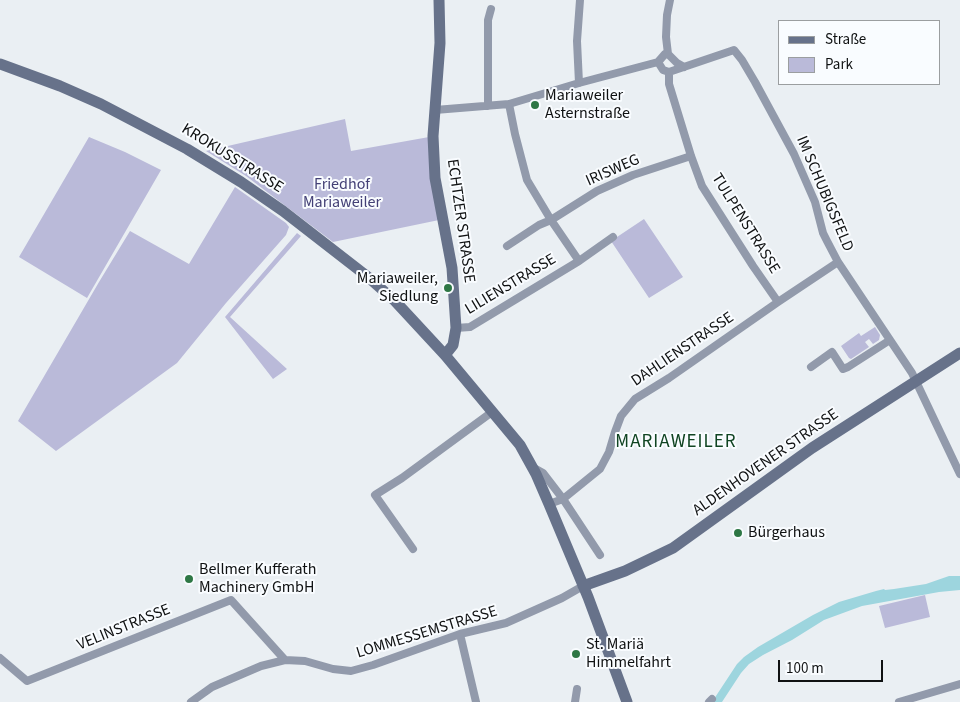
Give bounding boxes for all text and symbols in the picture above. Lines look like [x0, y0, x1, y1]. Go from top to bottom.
legend [778, 20, 940, 85]
text: Straße [825, 29, 866, 50]
text: Park [825, 54, 853, 75]
place label: Mariaweiler Asternstraße [545, 86, 630, 124]
marker: Mariaweiler Asternstraße [529, 99, 541, 111]
street label: KROKUSSTRASSE [178, 120, 286, 198]
street label: IM SCHUBIGSFELD [791, 133, 857, 255]
street label: IRISWEG [583, 151, 643, 191]
street label: ECHTZER STRASSE [442, 158, 478, 284]
street label: TULPENSTRASSE [707, 170, 783, 278]
park label: Friedhof Mariaweiler [303, 175, 381, 213]
street label: LILIENSTRASSE [462, 250, 560, 320]
place label: Mariaweiler, Siedlung [357, 269, 438, 307]
marker: Mariaweiler, Siedlung [442, 282, 454, 294]
street label: DAHLIENSTRASSE [628, 309, 738, 391]
street label: ALDENHOVENER STRASSE [689, 405, 843, 521]
district label: MARIAWEILER [614, 432, 738, 454]
place label: Bürgerhaus [748, 523, 825, 543]
marker: Bürgerhaus [732, 527, 744, 539]
place label: Bellmer Kufferath Machinery GmbH [199, 560, 316, 598]
marker: Bellmer Kufferath Machinery GmbH [183, 573, 195, 585]
street label: VELINSTRASSE [75, 601, 173, 655]
street label: LOMMESSEMSTRASSE [354, 602, 500, 664]
place label: St. Mariä Himmelfahrt [586, 635, 671, 673]
marker: St. Mariä Himmelfahrt [570, 648, 582, 660]
scale bar [780, 650, 885, 682]
text: 100 m [786, 658, 824, 679]

